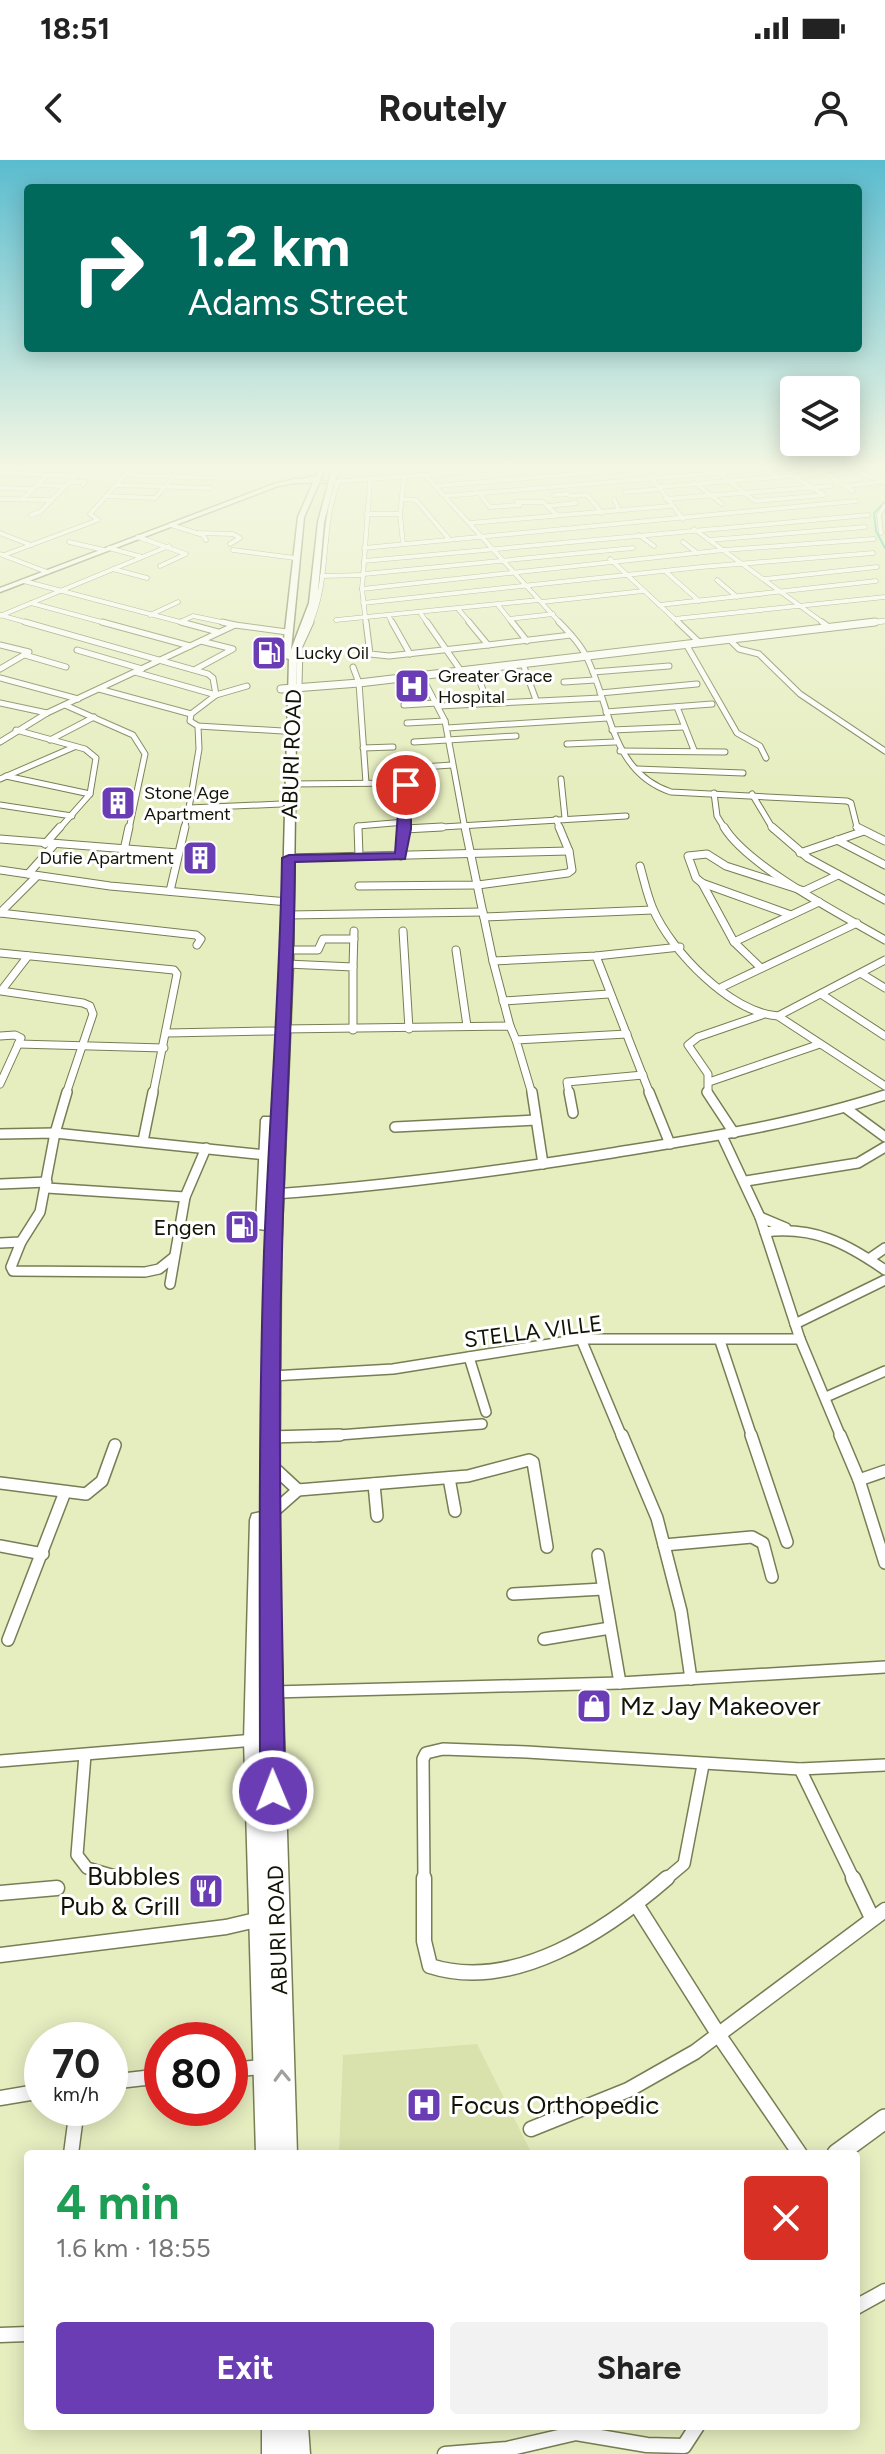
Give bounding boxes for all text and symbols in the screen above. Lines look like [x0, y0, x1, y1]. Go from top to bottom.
text: 18:51 [40, 10, 110, 47]
icon: back [32, 86, 76, 130]
icon: person [809, 86, 853, 130]
text: Routely [378, 87, 507, 130]
text: 1.2 km [188, 213, 350, 280]
icon: right [56, 216, 160, 320]
text: Adams Street [188, 281, 409, 324]
map controls [780, 376, 860, 456]
button: layers [780, 376, 860, 456]
fuel station icon: Lucky Oil [250, 634, 288, 672]
place label: Lucky Oil [295, 642, 369, 664]
place label: Greater Grace Hospital [438, 665, 553, 708]
hospital icon: Greater Grace Hospital [393, 667, 431, 705]
street label: ABURI ROAD [276, 689, 307, 819]
pin [372, 751, 440, 819]
icon: arrive [384, 763, 428, 807]
place label: Stone Age Apartment [144, 782, 231, 825]
building icon: Stone Age Apartment [99, 784, 137, 822]
building icon: Dufie Apartment [181, 839, 219, 877]
place label: Dufie Apartment [40, 847, 174, 869]
fuel station icon: Engen [223, 1208, 261, 1246]
place label: Engen [153, 1214, 216, 1241]
street label: STELLA VILLE [462, 1310, 604, 1353]
shop icon: Mz Jay Makeover [575, 1687, 613, 1725]
place label: Mz Jay Makeover [620, 1690, 821, 1722]
position arrow [231, 1749, 315, 1833]
place label: Bubbles Pub & Grill [60, 1860, 180, 1922]
street label: ABURI ROAD [262, 1865, 293, 1995]
restaurant icon: Bubbles Pub & Grill [187, 1872, 225, 1910]
speed limit sign: 80 [144, 2022, 248, 2126]
text: 70 [52, 2040, 100, 2088]
one-way arrow [273, 2069, 290, 2082]
text: km/h [53, 2082, 99, 2106]
hospital icon: Focus Orthopedic [405, 2086, 443, 2124]
place label: Focus Orthopedic [450, 2089, 659, 2121]
text: 4 min [56, 2173, 180, 2231]
button: close [744, 2176, 828, 2260]
text: 1.6 km · 18:55 [56, 2232, 211, 2264]
button: Exit [56, 2322, 434, 2414]
button: Share [450, 2322, 828, 2414]

